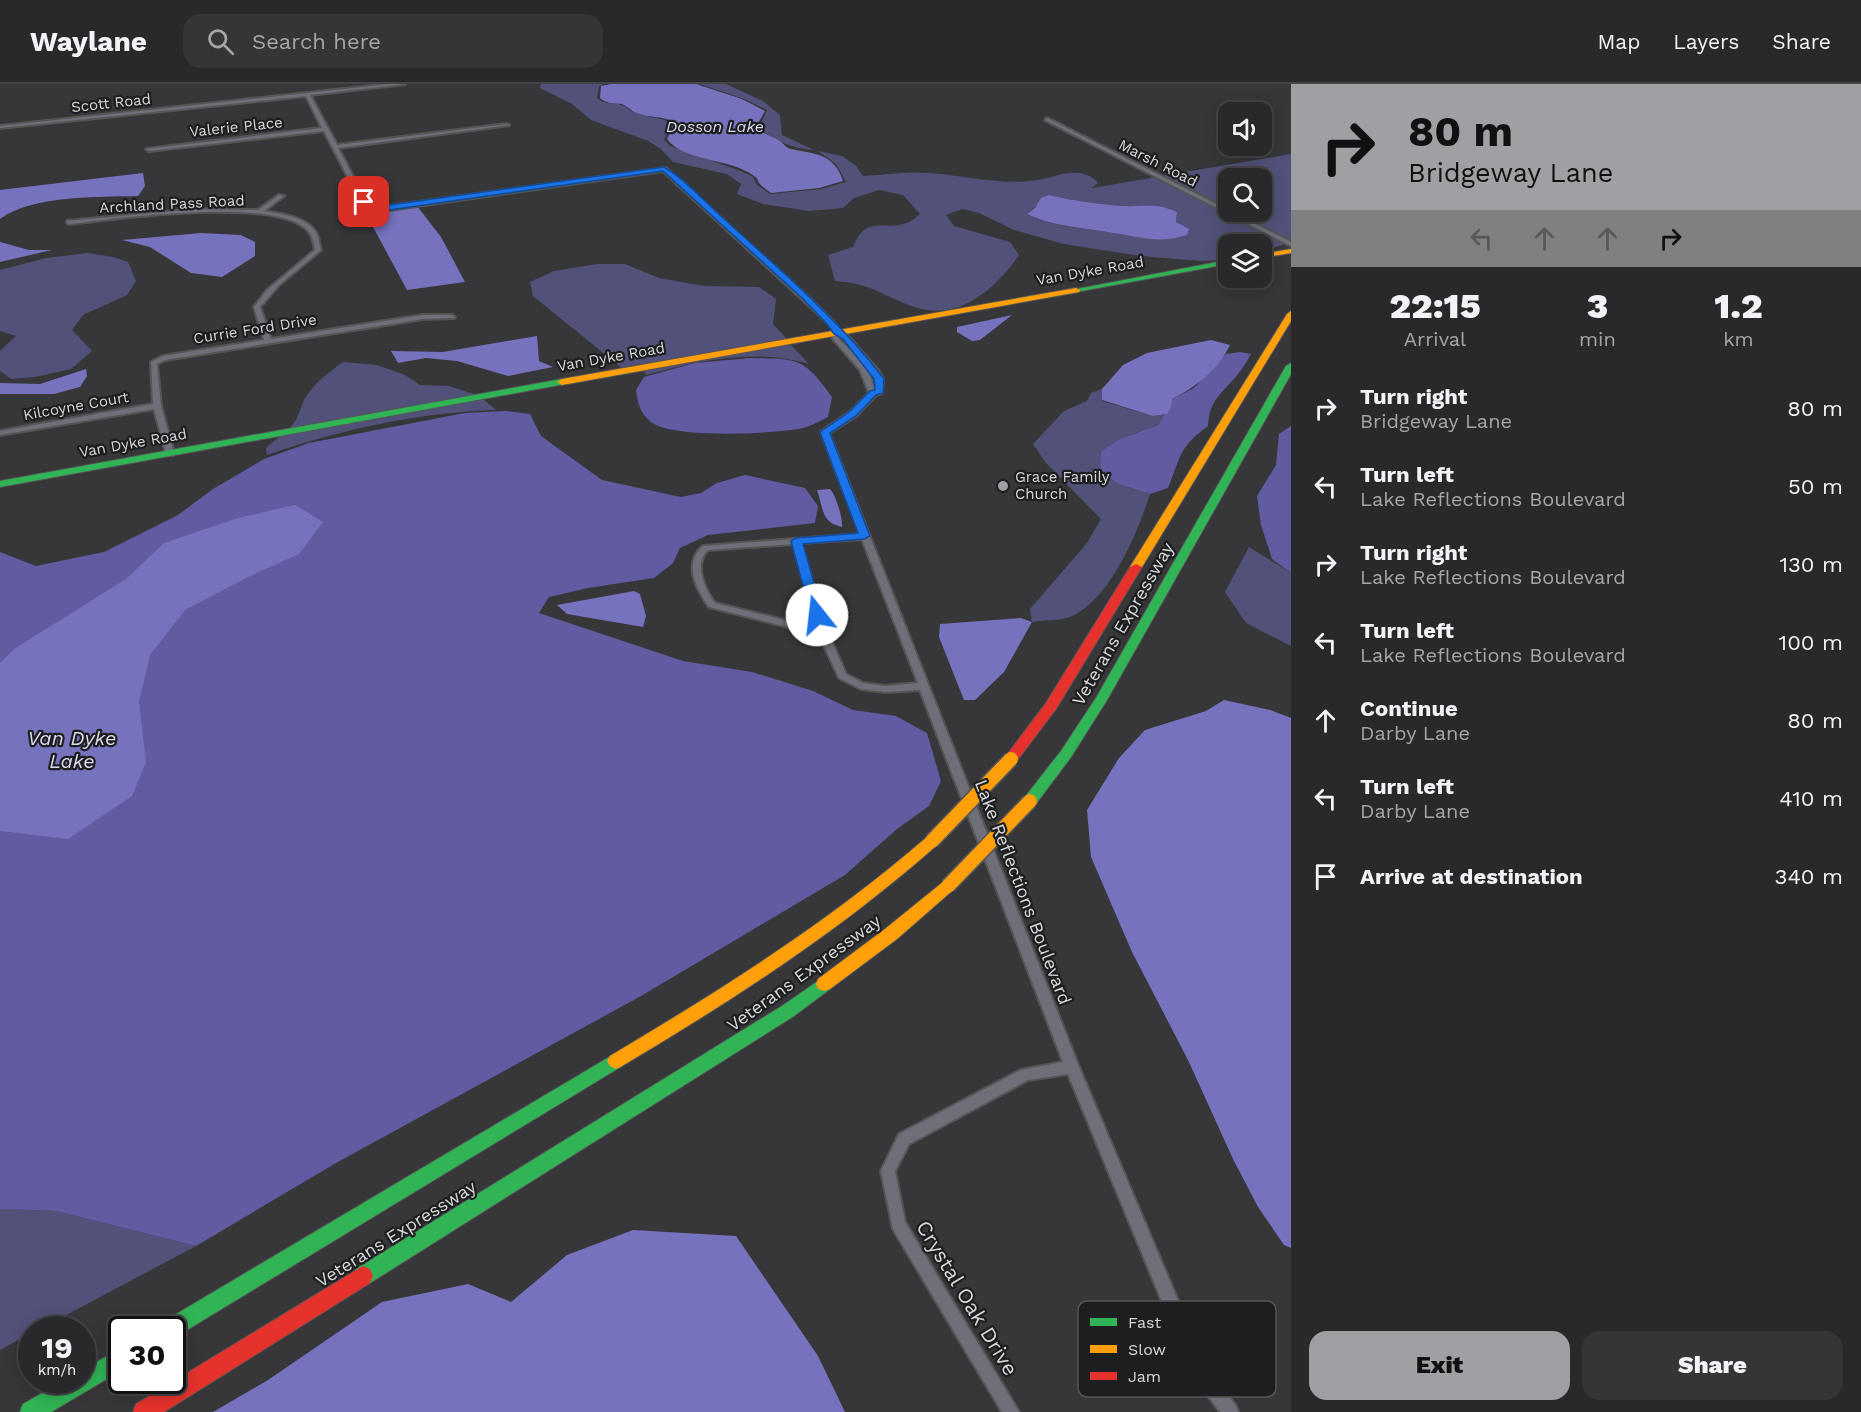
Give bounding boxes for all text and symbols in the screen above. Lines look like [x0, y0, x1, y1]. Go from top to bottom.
search box [183, 14, 603, 68]
text: Waylane [30, 25, 147, 58]
icon: search [204, 25, 237, 58]
text: Search here [252, 29, 381, 54]
text: Map [1597, 29, 1640, 54]
text: Layers [1673, 29, 1739, 54]
text: Share [1772, 29, 1831, 54]
street label: Scott Road [70, 90, 152, 116]
map controls [1218, 102, 1272, 288]
button: sound [1218, 102, 1272, 156]
text: 80 m [1408, 107, 1513, 156]
icon: right [1309, 108, 1387, 186]
street label: Valerie Place [188, 113, 284, 141]
water label: Dosson Lake [666, 117, 764, 136]
street label: Marsh Road [1116, 135, 1200, 191]
text: Bridgeway Lane [1408, 157, 1613, 189]
button: search [1218, 168, 1272, 222]
pin [338, 176, 389, 227]
icon: arrive [347, 185, 380, 218]
street label: Archland Pass Road [99, 191, 245, 217]
icon: left [1465, 222, 1498, 255]
icon: ahead [1528, 222, 1561, 255]
icon: ahead [1591, 222, 1624, 255]
icon: right [1654, 222, 1687, 255]
button: layers [1218, 234, 1272, 288]
street label: Van Dyke Road [1035, 253, 1145, 289]
text: 22:15 [1389, 285, 1481, 327]
text: 3 [1587, 285, 1608, 327]
text: 1.2 [1714, 285, 1763, 327]
street label: Currie Ford Drive [192, 310, 318, 348]
text: Arrival [1404, 327, 1466, 351]
text: min [1579, 327, 1616, 351]
text: km [1723, 327, 1754, 351]
street label: Van Dyke Road [556, 339, 666, 375]
text: Turn right [1360, 384, 1467, 409]
street label: Kilcoyne Court [22, 388, 131, 424]
icon: right [1309, 392, 1342, 425]
text: 80 m [1787, 396, 1843, 421]
text: Bridgeway Lane [1360, 409, 1512, 433]
street label: Van Dyke Road [78, 425, 188, 461]
text: Turn left [1360, 462, 1454, 487]
place label: Grace Family Church [1015, 468, 1110, 503]
icon: left [1309, 470, 1342, 503]
text: 50 m [1788, 474, 1843, 499]
marker: Grace Family Church [996, 479, 1010, 493]
text: Lake Reflections Boulevard [1360, 487, 1626, 511]
street label: Veterans Expressway [1067, 538, 1178, 709]
text: Turn right [1360, 540, 1467, 565]
icon: right [1309, 548, 1342, 581]
text: 130 m [1779, 552, 1843, 577]
text: Lake Reflections Boulevard [1360, 565, 1626, 589]
position arrow [785, 583, 849, 647]
text: Turn left [1360, 618, 1454, 643]
icon: left [1309, 626, 1342, 659]
text: 100 m [1779, 630, 1843, 655]
text: Lake Reflections Boulevard [1360, 643, 1626, 667]
text: Continue [1360, 696, 1458, 721]
icon: ahead [1309, 704, 1342, 737]
text: 80 m [1787, 708, 1843, 733]
text: Darby Lane [1360, 721, 1470, 745]
water label: Van Dyke Lake [28, 726, 116, 773]
text: Turn left [1360, 774, 1454, 799]
street label: Lake Reflections Boulevard [971, 776, 1076, 1007]
icon: left [1309, 782, 1342, 815]
text: 410 m [1779, 786, 1843, 811]
text: Darby Lane [1360, 799, 1470, 823]
icon: arrive [1309, 860, 1342, 893]
text: Arrive at destination [1360, 864, 1583, 889]
text: 340 m [1775, 864, 1843, 889]
street label: Veterans Expressway [723, 909, 885, 1035]
street label: Veterans Expressway [312, 1175, 480, 1291]
street label: Crystal Oak Drive [911, 1216, 1024, 1380]
legend [1078, 1301, 1276, 1397]
text: Fast [1128, 1313, 1161, 1332]
speed limit sign: 30 [108, 1316, 186, 1394]
text: 19 [41, 1330, 73, 1365]
button: Exit [1309, 1331, 1570, 1400]
button: Share [1582, 1331, 1843, 1400]
text: Slow [1128, 1340, 1166, 1359]
text: km/h [38, 1361, 76, 1379]
text: Jam [1128, 1367, 1161, 1386]

